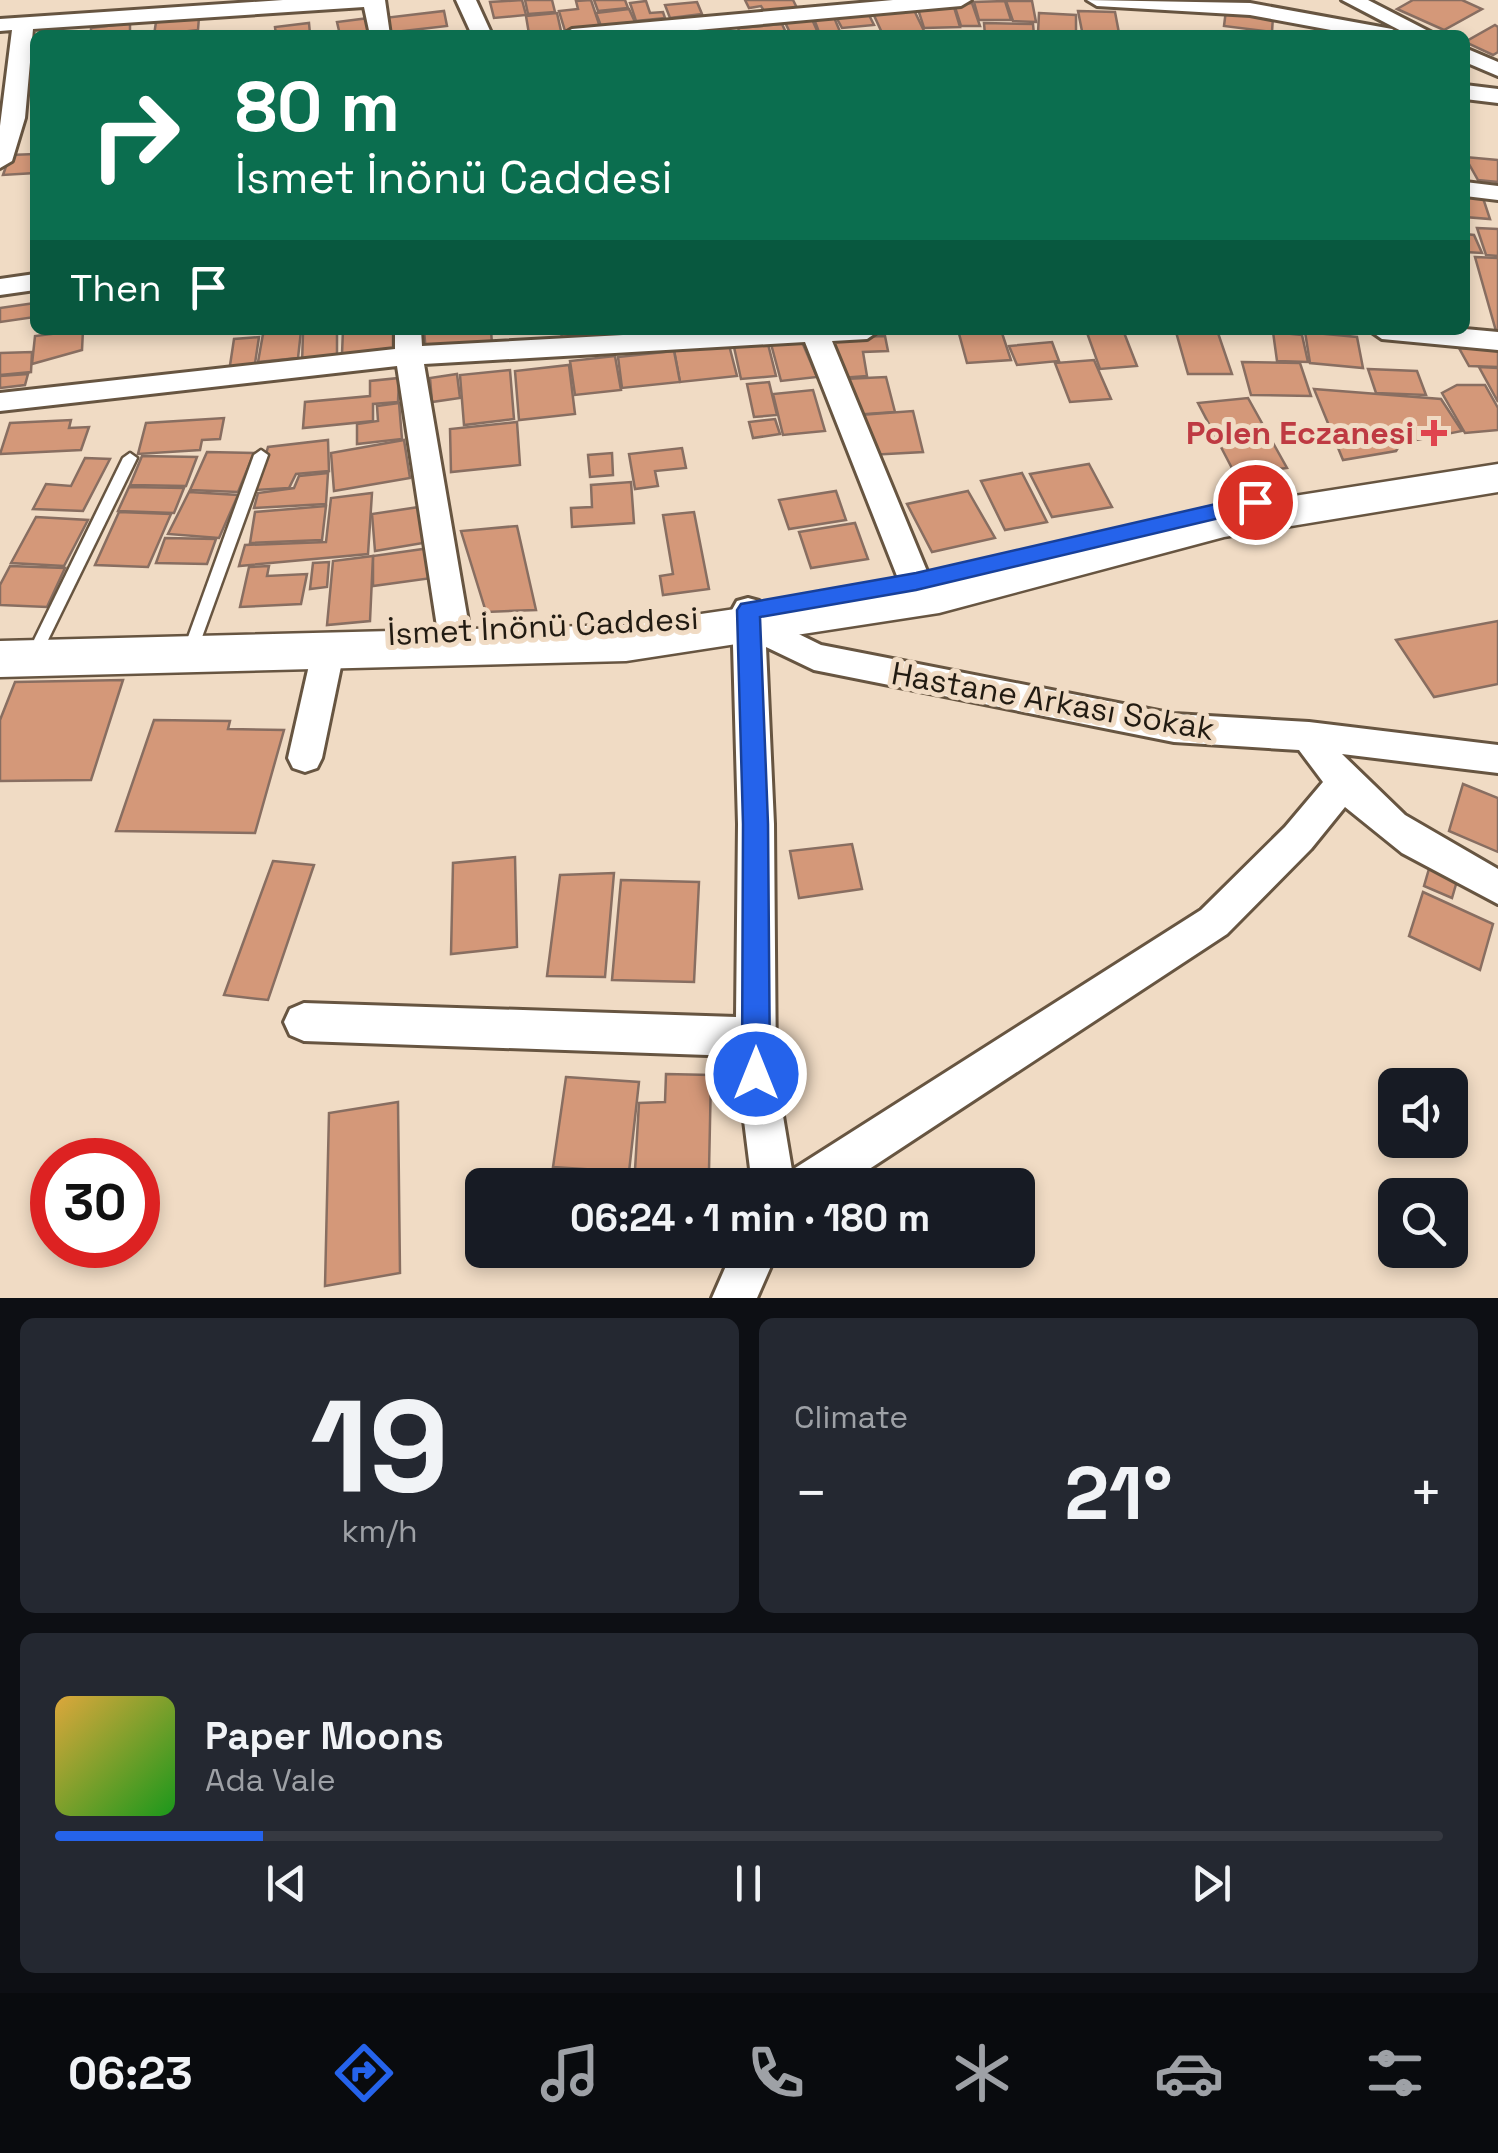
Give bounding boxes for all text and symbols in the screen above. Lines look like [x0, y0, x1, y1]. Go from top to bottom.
text: 80 m [235, 62, 400, 151]
icon: right [70, 70, 200, 200]
text: İsmet İnönü Caddesi [235, 149, 673, 206]
icon: arrive [181, 260, 236, 315]
text: Then [70, 264, 161, 312]
place label: Polen Eczanesi [1186, 413, 1414, 453]
marker: Polen Eczanesi [1423, 422, 1445, 444]
pin [1213, 460, 1298, 545]
icon: arrive [1228, 475, 1283, 530]
street label: İsmet İnönü Caddesi [387, 598, 699, 654]
street label: Hastane Arkası Sokak [888, 653, 1218, 749]
position arrow [704, 1022, 808, 1126]
map controls [1378, 1068, 1468, 1268]
button: sound [1378, 1068, 1468, 1158]
speed limit sign: 30 [30, 1138, 160, 1268]
button: search [1378, 1178, 1468, 1268]
text: 06:24 · 1 min · 180 m [570, 1194, 930, 1242]
text: 19 [310, 1363, 449, 1529]
text: Climate [794, 1397, 908, 1437]
text: 21° [1064, 1445, 1173, 1541]
text: − [794, 1458, 828, 1528]
text: + [1409, 1458, 1443, 1528]
text: km/h [341, 1511, 418, 1551]
text: Paper Moons [205, 1712, 444, 1760]
text: Ada Vale [205, 1760, 336, 1800]
icon: previous [259, 1856, 314, 1911]
icon: pause [721, 1856, 776, 1911]
icon: next [1184, 1856, 1239, 1911]
icon: directions [329, 2038, 399, 2108]
icon: music [535, 2038, 605, 2108]
icon: phone [741, 2038, 811, 2108]
icon: climate [947, 2038, 1017, 2108]
icon: car [1154, 2038, 1224, 2108]
icon: filters [1360, 2038, 1430, 2108]
text: 06:23 [68, 2045, 193, 2102]

